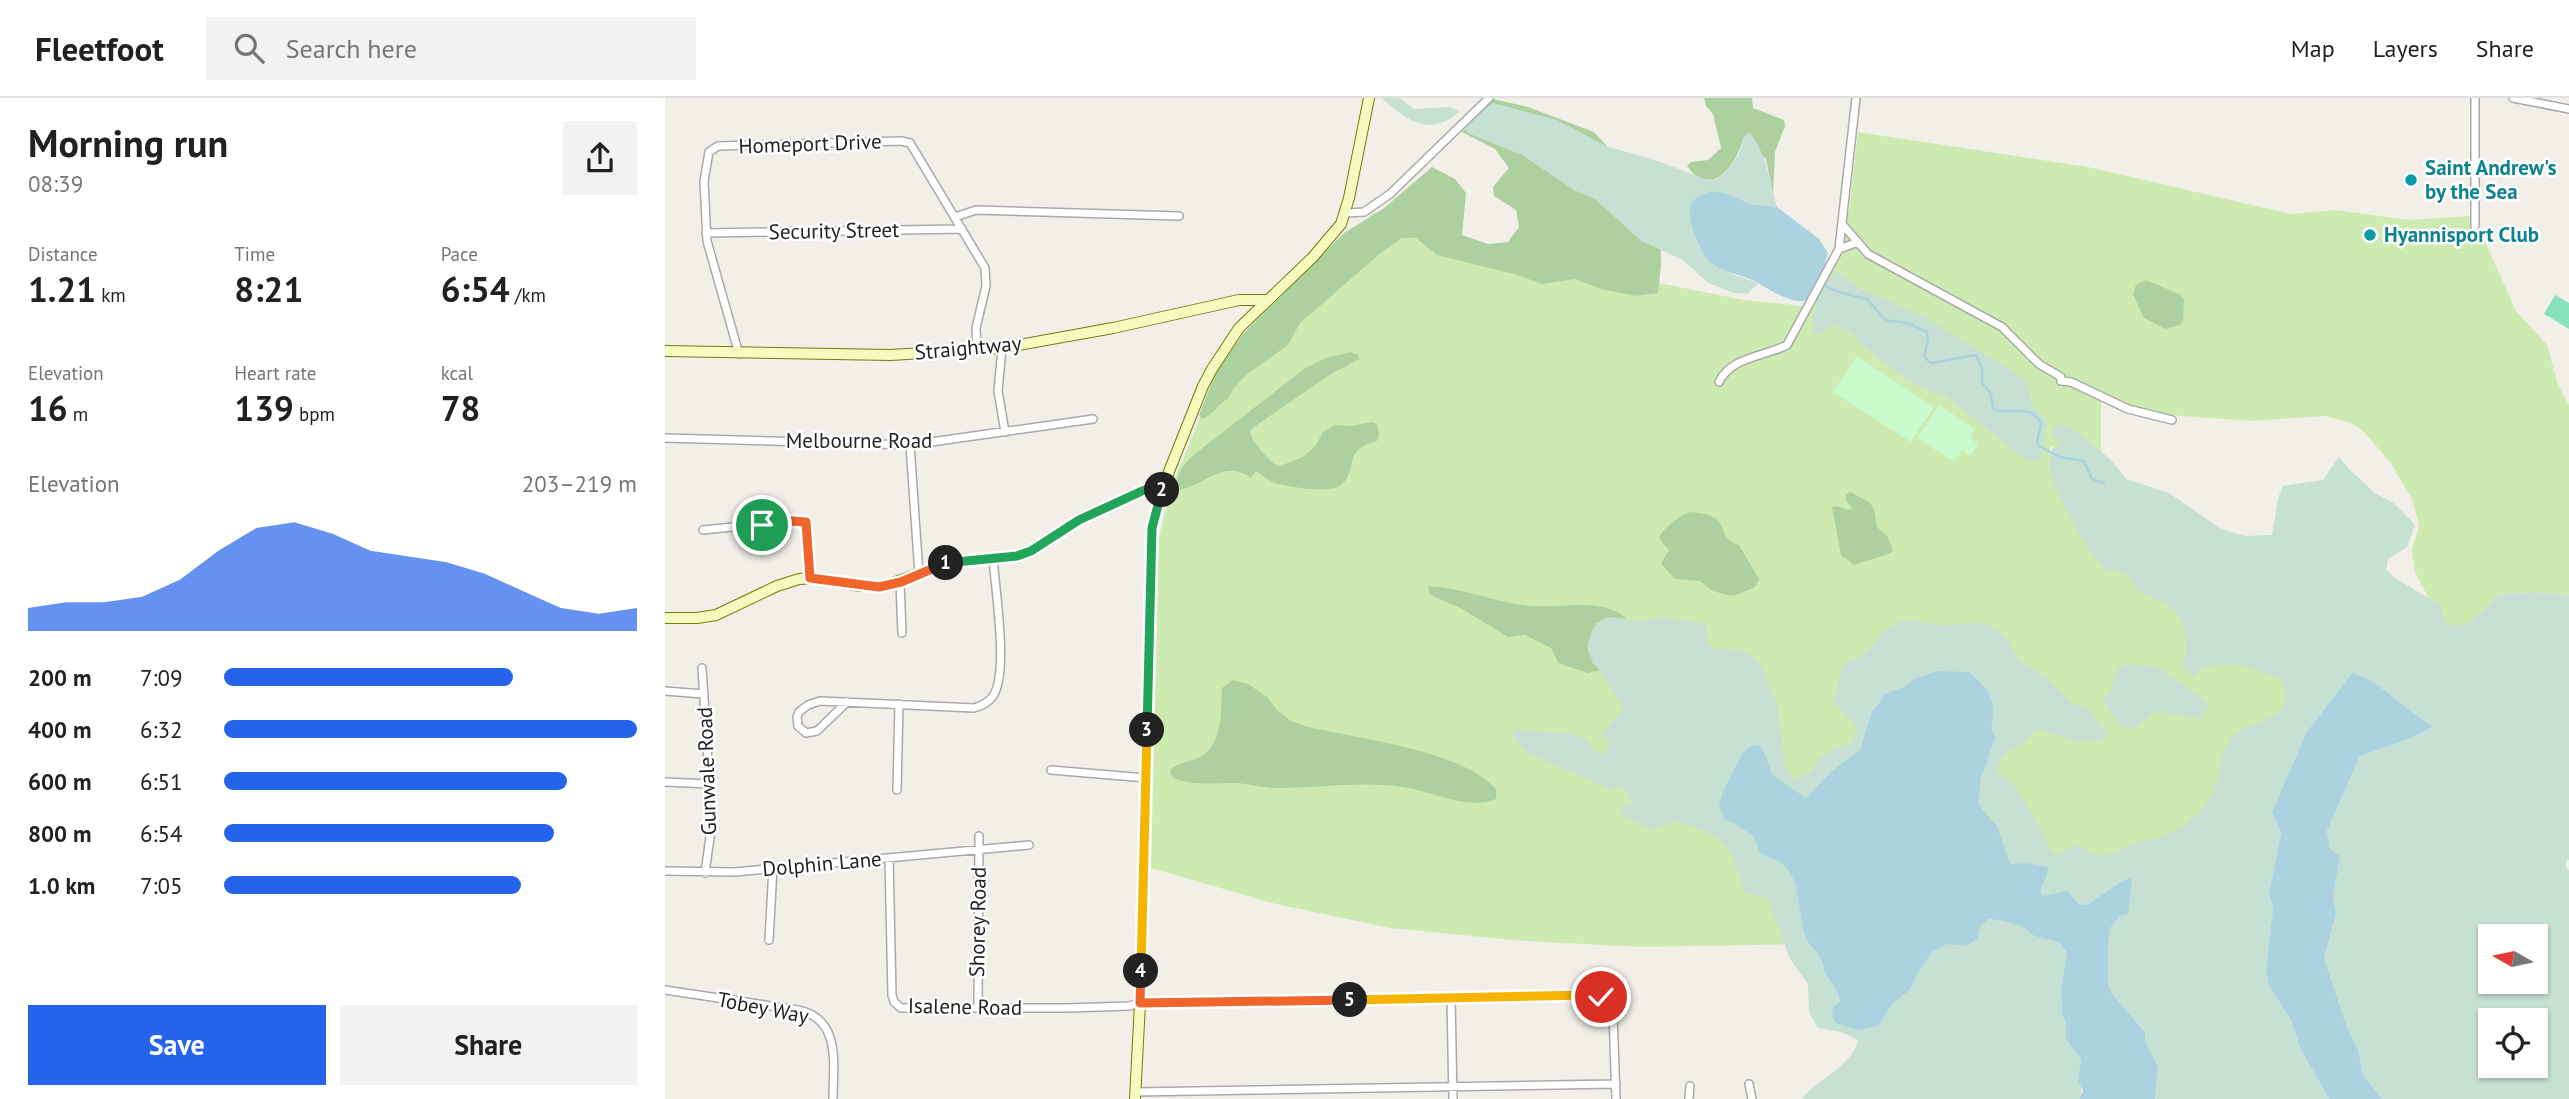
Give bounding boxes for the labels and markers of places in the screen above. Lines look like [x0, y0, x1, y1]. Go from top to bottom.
place label: Saint Andrew's by the Sea [2425, 154, 2557, 205]
marker: Saint Andrew's by the Sea [2403, 172, 2419, 188]
place label: Hyannisport Club [2384, 221, 2539, 248]
marker: Hyannisport Club [2362, 227, 2378, 243]
pin: 2 [1145, 472, 1179, 508]
pin [732, 495, 792, 555]
pin: 1 [929, 546, 963, 580]
pin: 3 [1129, 712, 1165, 748]
pin: 4 [1123, 954, 1159, 988]
pin [1571, 967, 1631, 1027]
pin: 5 [1333, 982, 1367, 1018]

